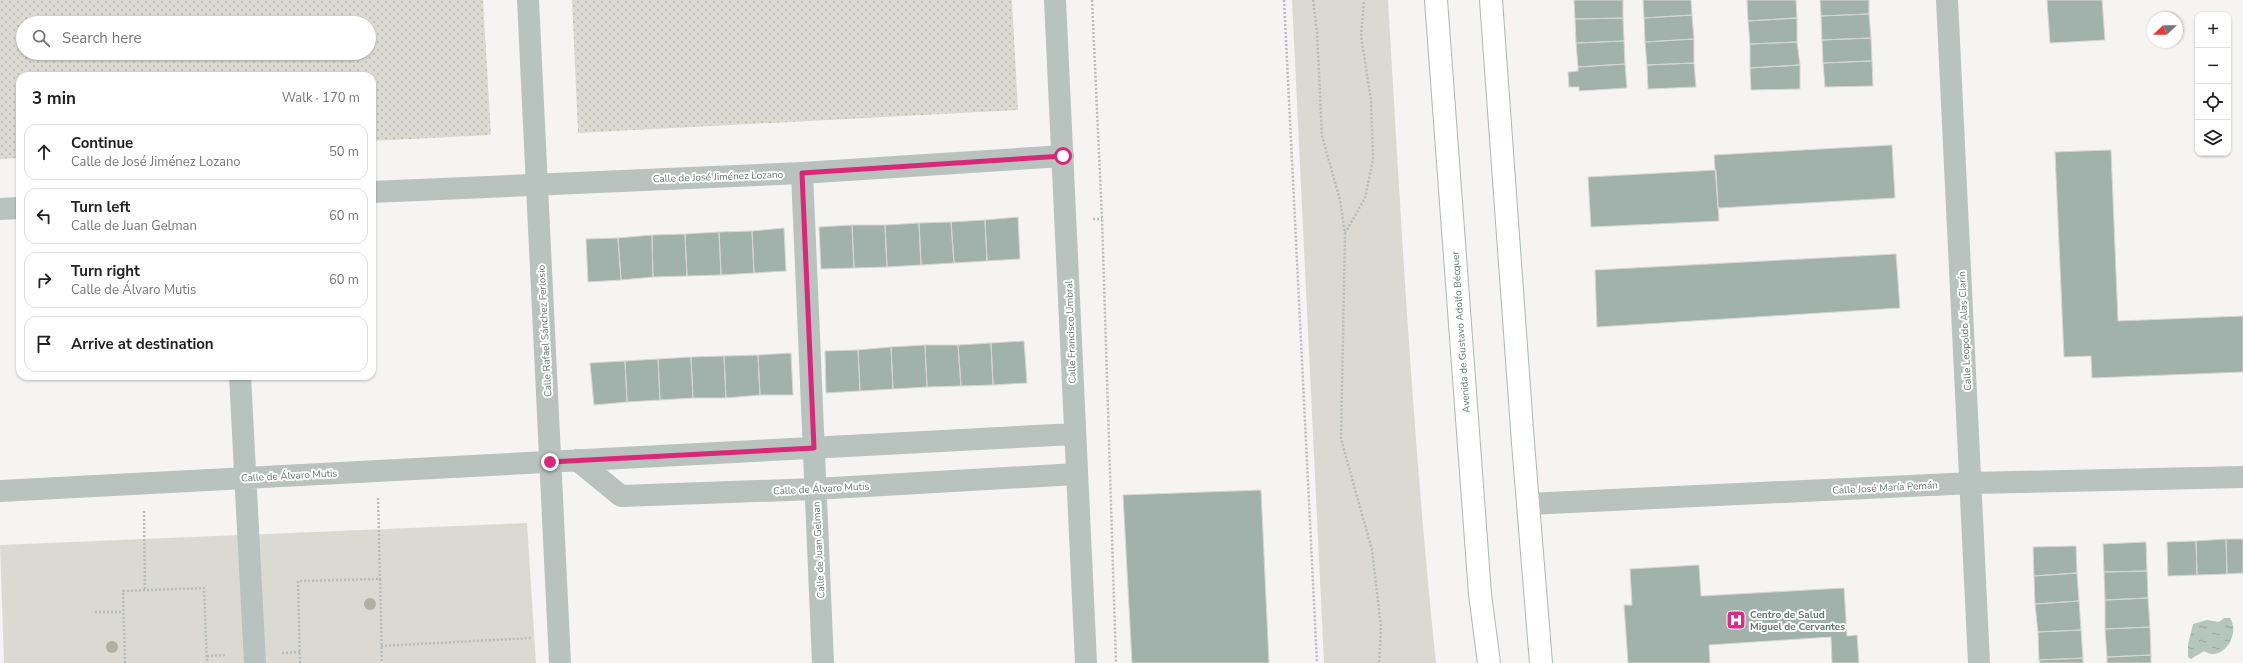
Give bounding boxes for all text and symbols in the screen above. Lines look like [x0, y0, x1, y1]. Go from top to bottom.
north arrow [2147, 12, 2183, 48]
map controls [2195, 12, 2231, 156]
button: + [2195, 12, 2231, 48]
search box [16, 16, 376, 60]
icon: search [30, 27, 52, 49]
text: Search here [62, 28, 142, 48]
button: − [2195, 48, 2231, 84]
button: locate [2195, 84, 2231, 120]
text: 3 min [32, 87, 76, 110]
text: Walk · 170 m [282, 89, 360, 107]
button: layers [2195, 120, 2231, 156]
text: Continue [71, 133, 133, 153]
icon: ahead [33, 141, 55, 163]
text: 50 m [329, 143, 359, 161]
route start [1054, 147, 1072, 165]
text: Calle de José Jiménez Lozano [71, 153, 241, 171]
street label: Calle de José Jiménez Lozano [653, 168, 784, 186]
text: Turn left [71, 197, 130, 217]
icon: left [33, 205, 55, 227]
text: 60 m [329, 207, 359, 225]
text: Calle de Juan Gelman [71, 217, 197, 235]
street label: Avenida de Gustavo Adolfo Bécquer [1448, 250, 1474, 413]
text: Turn right [71, 261, 140, 281]
street label: Calle Rafael Sánchez Ferlosio [535, 264, 555, 397]
icon: right [33, 269, 55, 291]
text: 60 m [329, 271, 359, 289]
street label: Calle Leopoldo Alas Clarín [1955, 271, 1975, 391]
street label: Calle Francisco Umbral [1062, 280, 1080, 384]
text: Calle de Álvaro Mutis [71, 281, 196, 299]
icon: arrive [33, 333, 55, 355]
text: Arrive at destination [71, 334, 214, 354]
route end [541, 453, 559, 471]
street label: Calle de Álvaro Mutis [241, 466, 338, 486]
street label: Calle José María Pemán [1832, 478, 1938, 498]
street label: Calle de Álvaro Mutis [773, 479, 870, 499]
street label: Calle de Juan Gelman [809, 501, 829, 599]
place label: Centro de Salud Miguel de Cervantes [1750, 608, 1845, 634]
hospital icon: Centro de Salud Miguel de Cervantes [1725, 609, 1747, 631]

